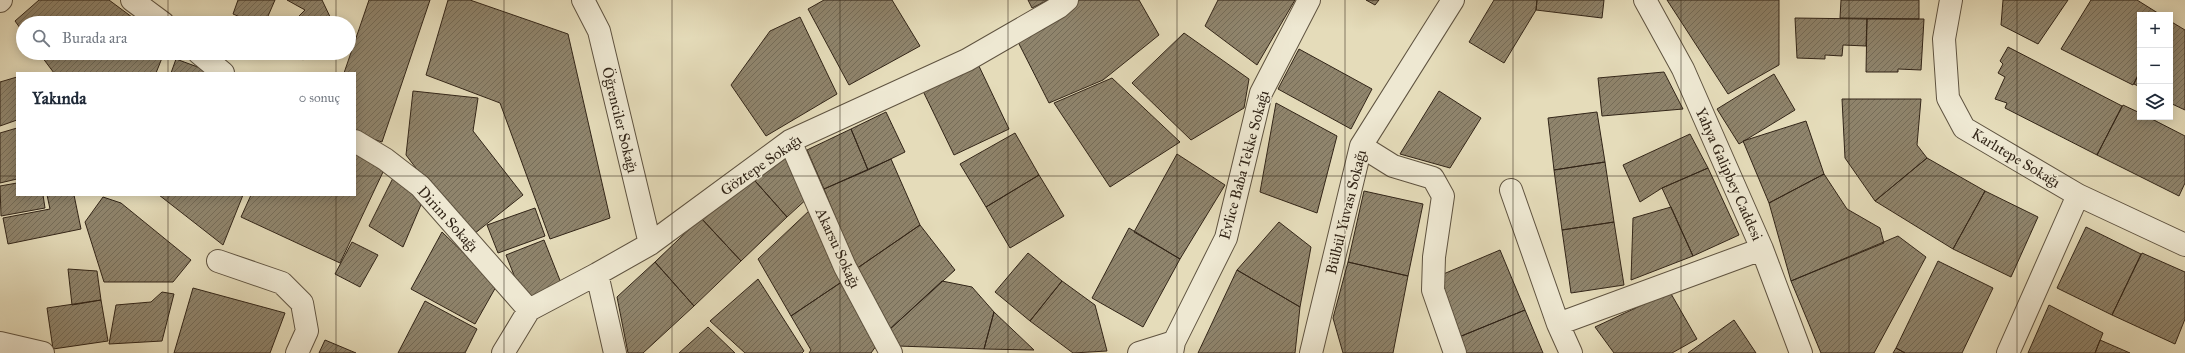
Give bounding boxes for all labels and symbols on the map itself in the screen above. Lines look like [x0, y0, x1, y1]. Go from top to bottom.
street label: Öğrenciler Sokağı [598, 65, 643, 175]
street label: Evlice Baba Tekke Sokağı [1215, 88, 1273, 242]
street label: Yahya Galipbey Caddesi [1692, 105, 1766, 243]
street label: Karlıtepe Sokağı [1969, 125, 2063, 191]
street label: Göztepe Sokağı [717, 130, 805, 200]
street label: Bülbül Yuvası Sokağı [1322, 148, 1370, 276]
street label: Dirim Sokağı [414, 182, 482, 256]
street label: Akarsu Sokağı [811, 204, 864, 291]

